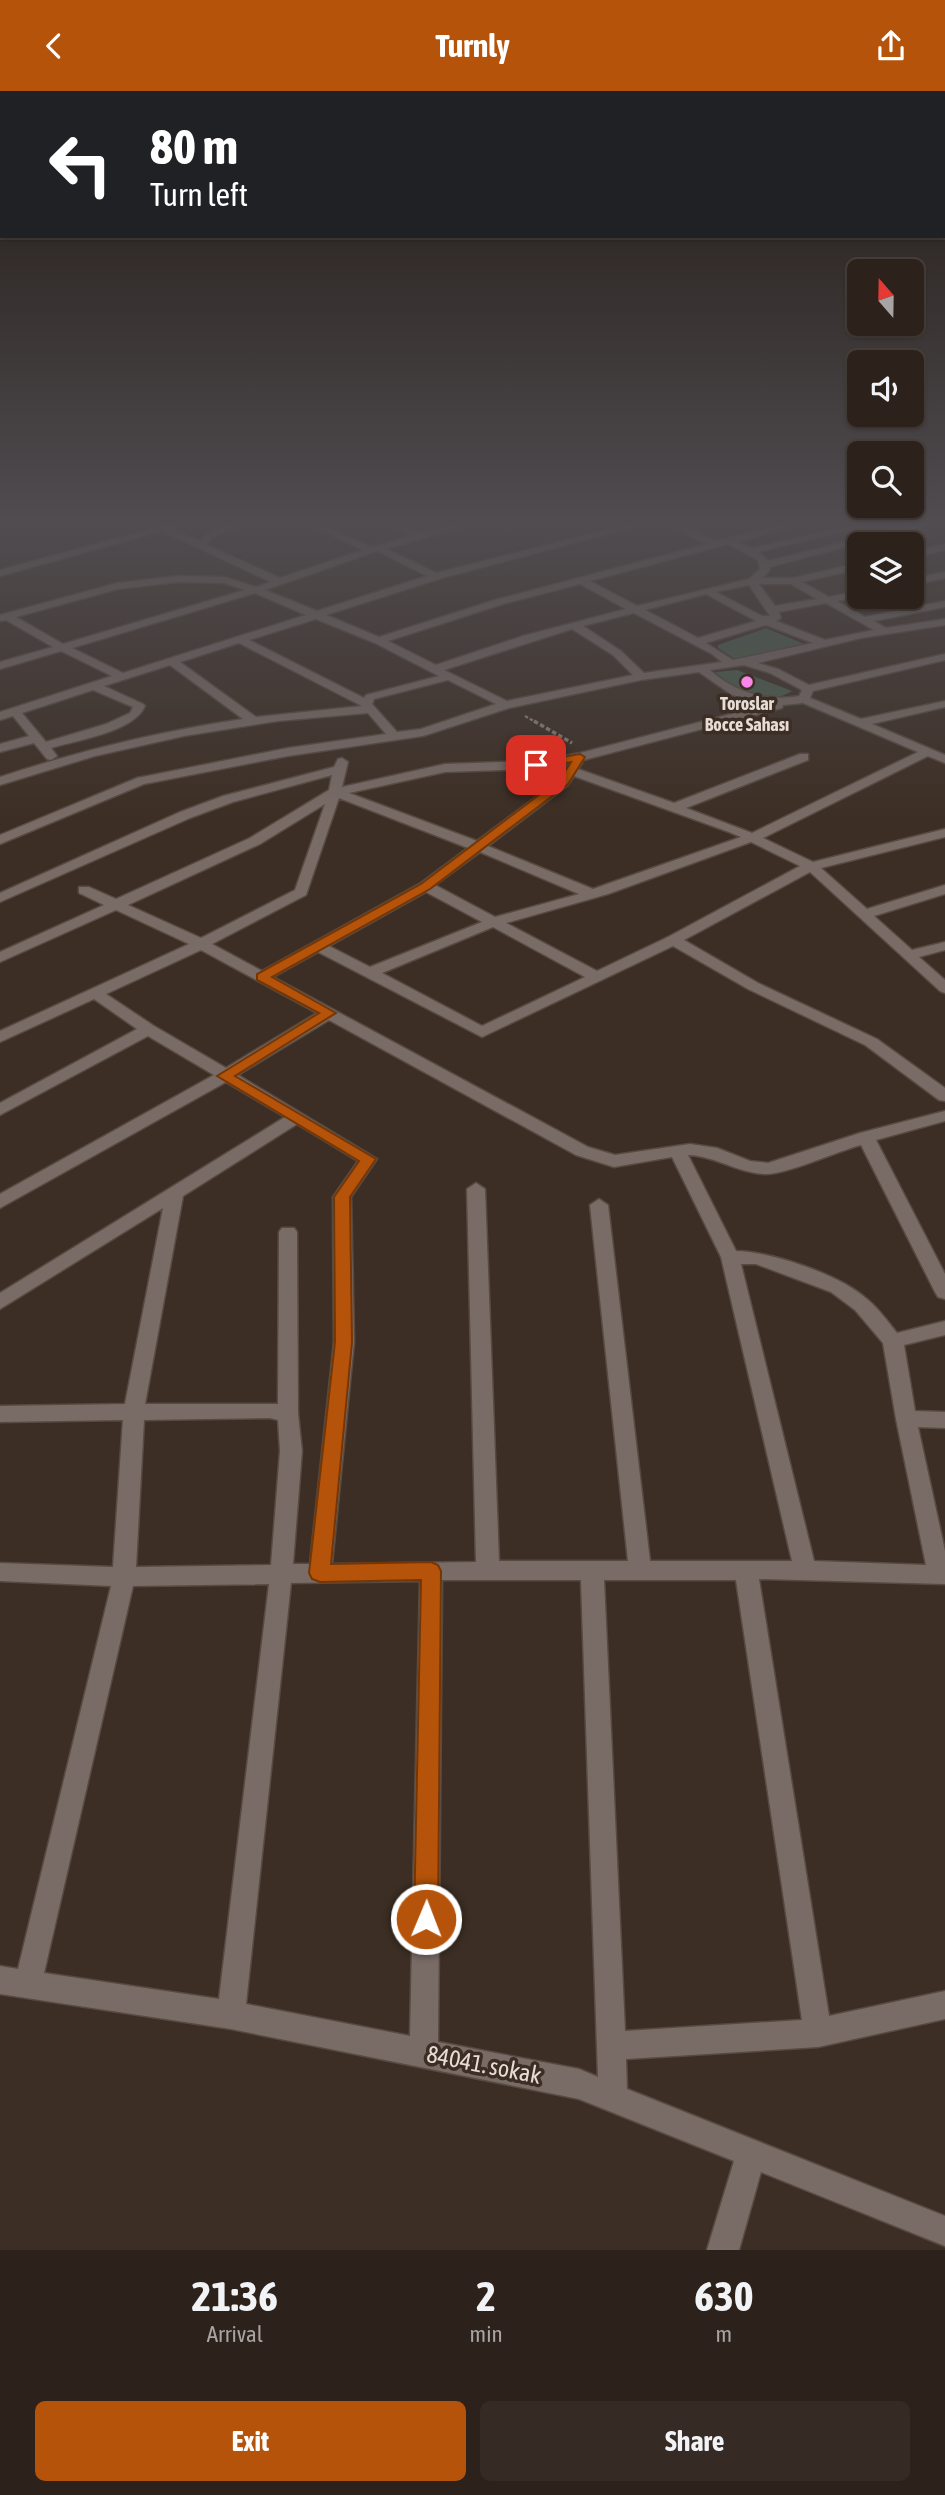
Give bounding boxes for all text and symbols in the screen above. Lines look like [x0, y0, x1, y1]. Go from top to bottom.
icon: back [35, 27, 73, 65]
text: Turnly [435, 27, 510, 64]
icon: share [872, 27, 910, 65]
text: 80 m [150, 118, 238, 174]
icon: left [35, 119, 126, 210]
text: Turn left [150, 176, 248, 213]
north arrow [847, 259, 924, 336]
map controls [847, 259, 924, 609]
button: sound [847, 350, 924, 427]
button: search [847, 441, 924, 518]
button: layers [847, 532, 924, 609]
marker: Toroslar Bocce Sahası [739, 674, 755, 690]
place label: Toroslar Bocce Sahası [705, 693, 789, 735]
pin [506, 735, 566, 795]
icon: arrive [517, 746, 555, 784]
position arrow [389, 1882, 463, 1956]
street label: 84041. sokak [425, 2040, 544, 2089]
text: 21:36 [192, 2272, 278, 2320]
text: 2 [476, 2272, 496, 2320]
text: 630 [694, 2272, 753, 2320]
text: Arrival [207, 2321, 263, 2347]
text: min [470, 2321, 503, 2347]
text: m [716, 2321, 732, 2347]
button: Exit [35, 2401, 466, 2481]
button: Share [480, 2401, 910, 2481]

